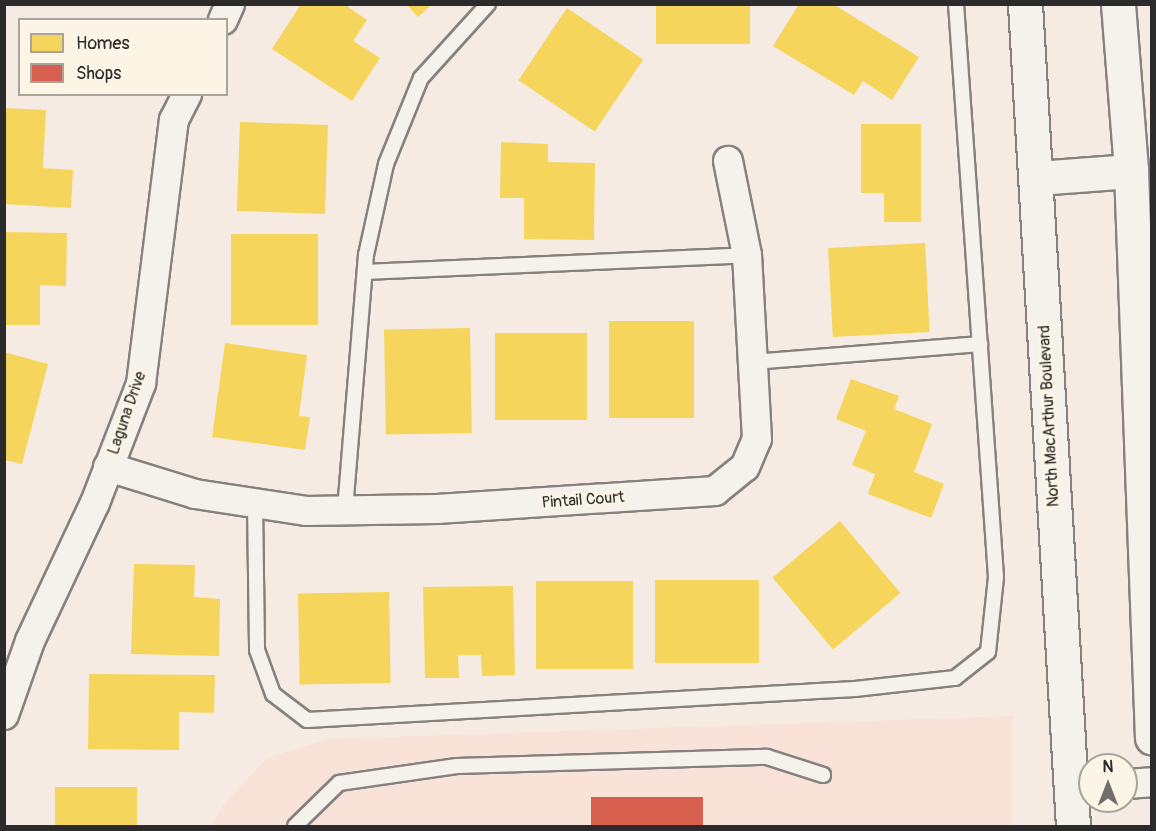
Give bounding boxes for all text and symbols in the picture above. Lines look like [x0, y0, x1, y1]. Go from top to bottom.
legend [18, 18, 228, 96]
text: Homes [76, 32, 129, 55]
text: Shops [76, 62, 121, 85]
street label: North MacArthur Boulevard [1035, 325, 1063, 507]
street label: Laguna Drive [104, 369, 150, 457]
street label: Pintail Court [541, 488, 625, 512]
north arrow [1078, 753, 1138, 813]
text: N [1103, 757, 1113, 777]

